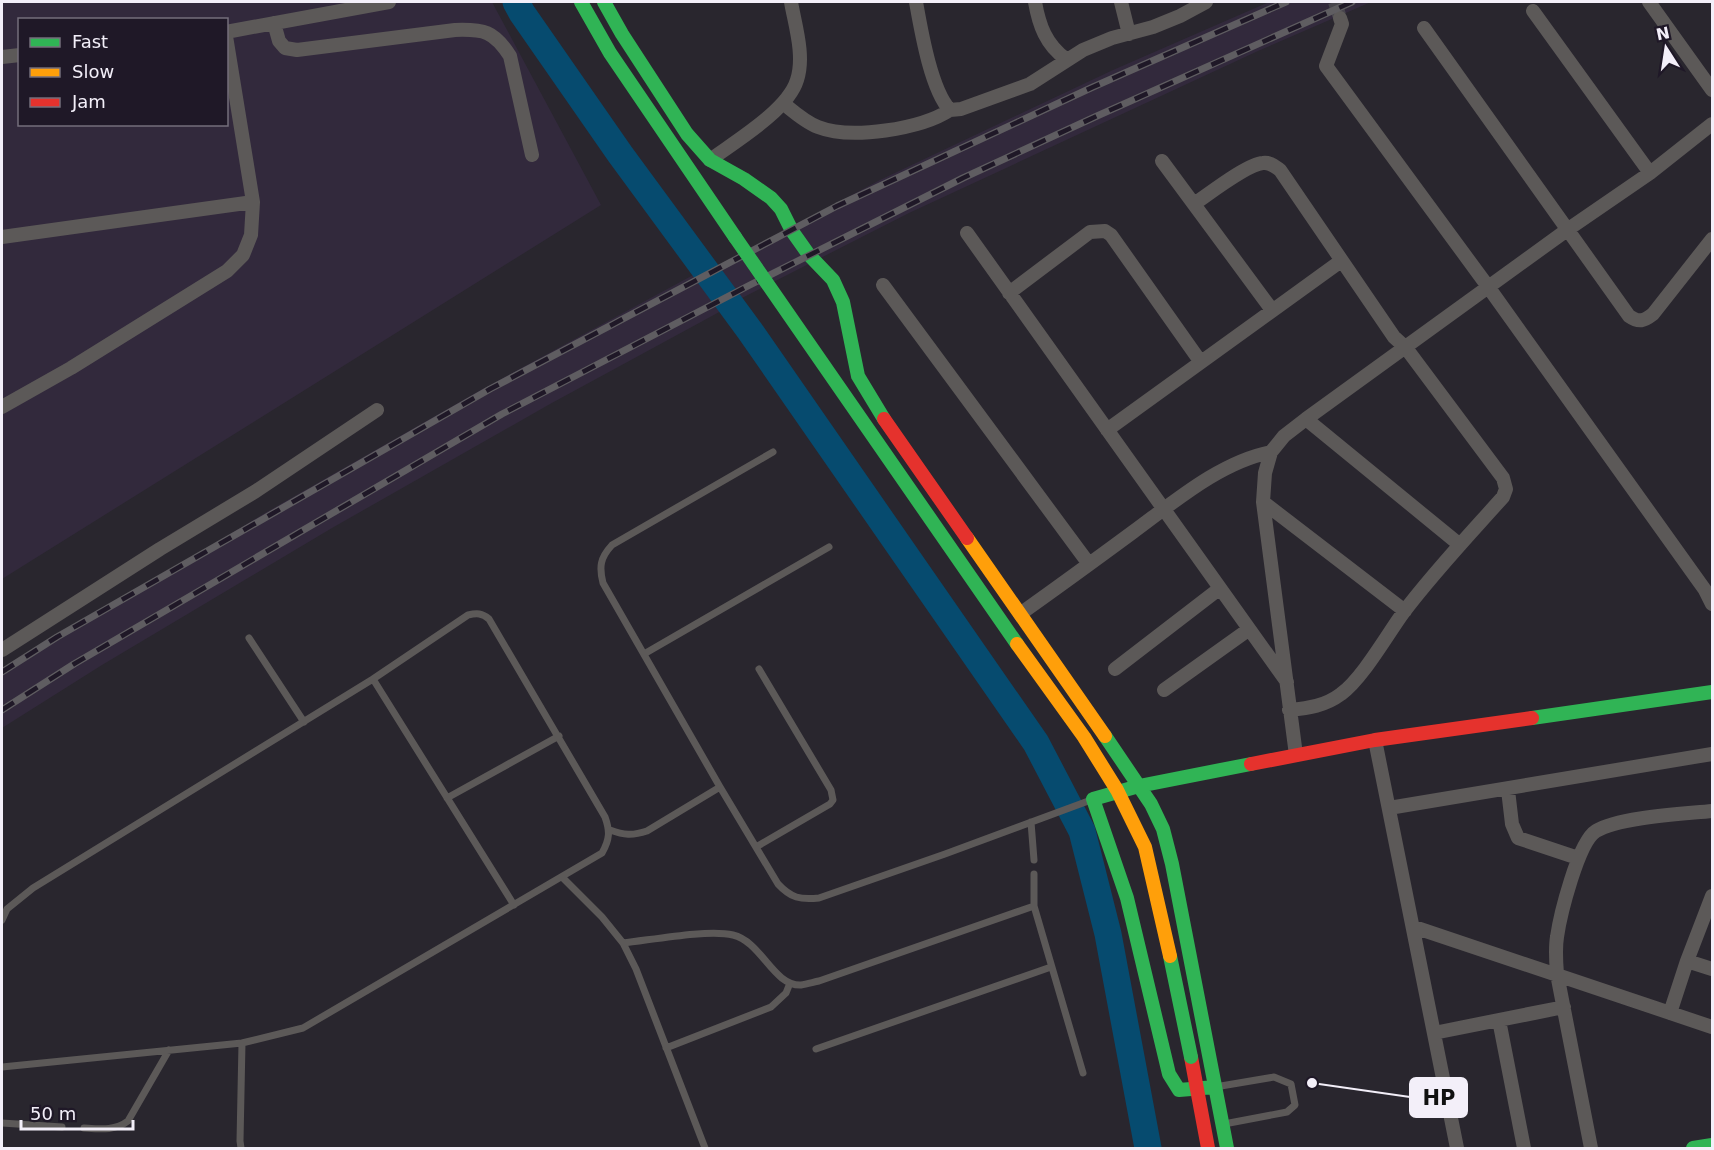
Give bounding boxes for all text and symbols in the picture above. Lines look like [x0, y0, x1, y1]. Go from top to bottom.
legend [18, 18, 228, 126]
north arrow [1636, 18, 1696, 78]
text: N [1654, 23, 1672, 45]
text: Fast [72, 31, 108, 52]
text: Slow [72, 61, 114, 82]
text: Jam [71, 91, 106, 112]
callout: HP [1410, 1078, 1467, 1117]
text: HP [1423, 1086, 1455, 1110]
scale bar [21, 1093, 134, 1131]
text: 50 m [30, 1103, 76, 1124]

